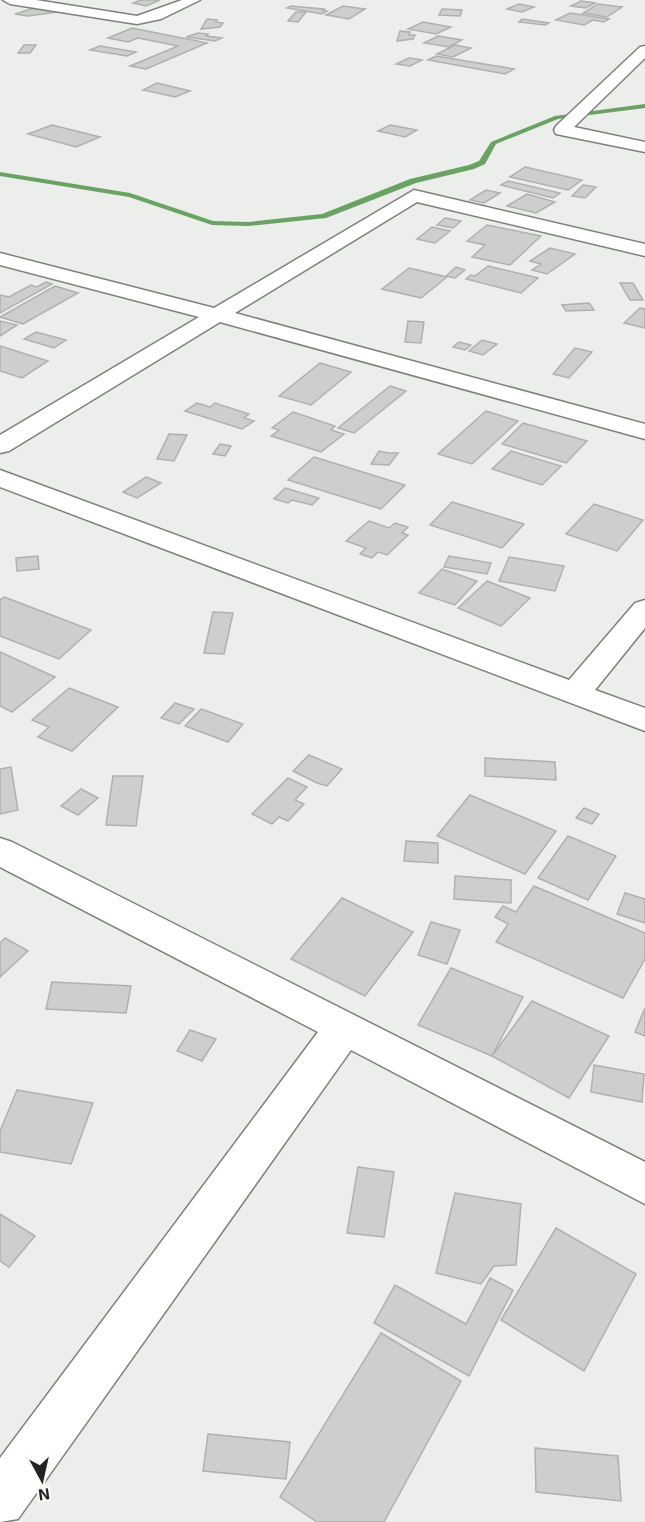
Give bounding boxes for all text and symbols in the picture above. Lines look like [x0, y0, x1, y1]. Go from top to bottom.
north arrow [12, 1450, 72, 1510]
text: N [37, 1485, 51, 1506]

